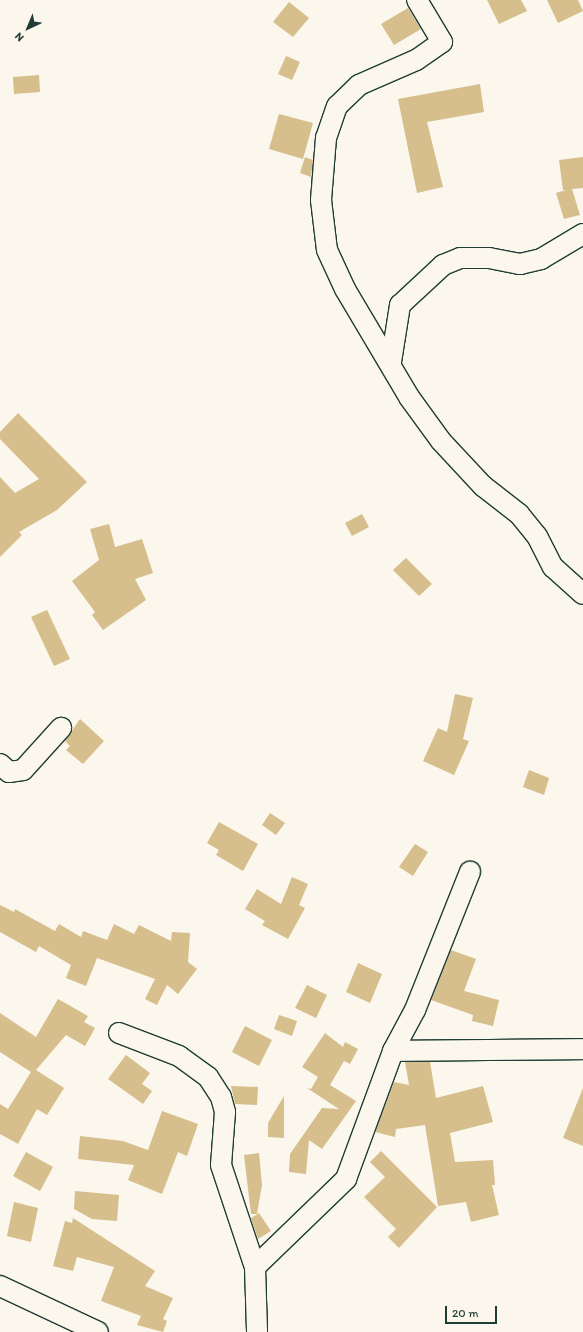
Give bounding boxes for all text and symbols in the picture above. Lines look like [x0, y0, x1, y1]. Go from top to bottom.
north arrow [8, 8, 48, 48]
text: N [12, 30, 27, 44]
scale bar [447, 1298, 499, 1324]
text: 20 m [452, 1306, 479, 1320]

